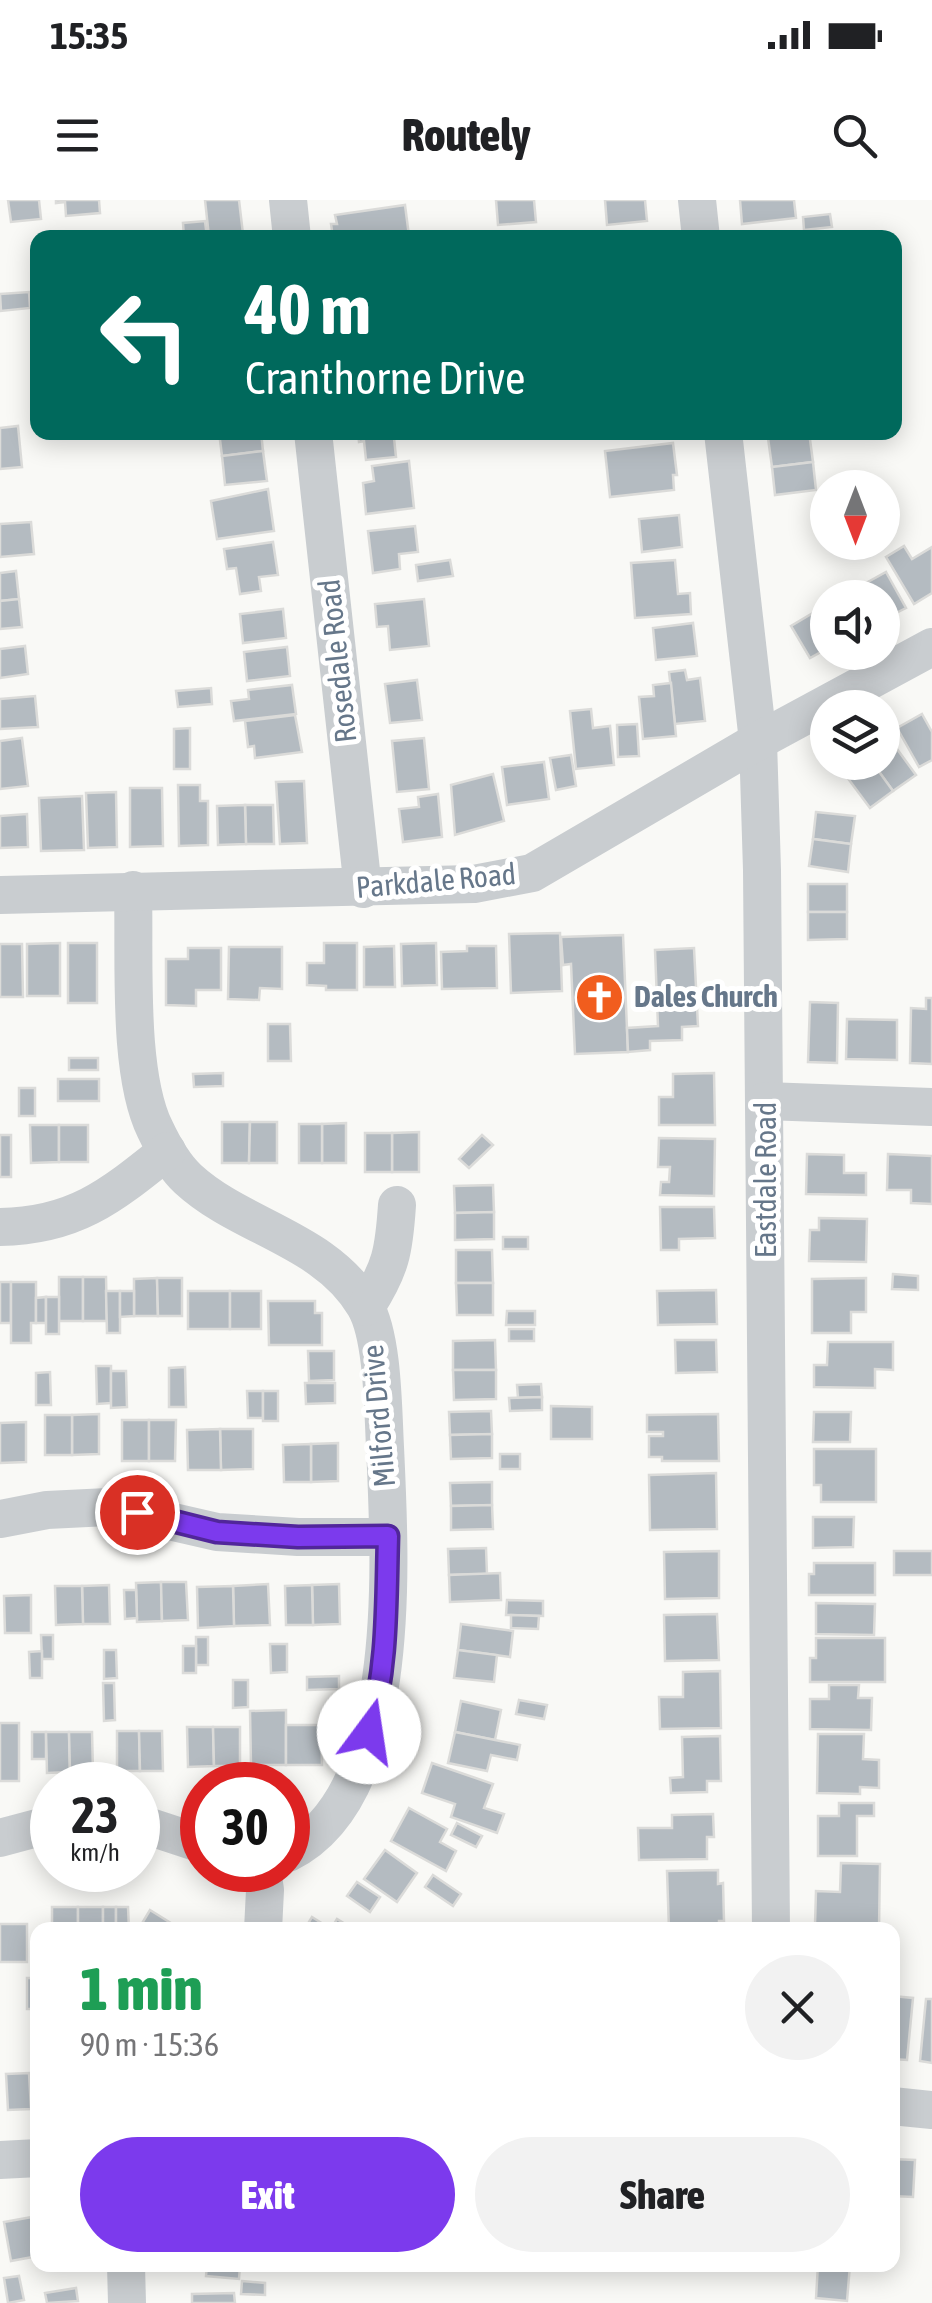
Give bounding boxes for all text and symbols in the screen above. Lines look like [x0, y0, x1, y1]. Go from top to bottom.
text: 15:35 [50, 14, 128, 57]
icon: menu [50, 108, 105, 163]
icon: search [827, 108, 882, 163]
text: Routely [402, 109, 530, 161]
text: 40 m [245, 269, 371, 349]
icon: left [80, 270, 210, 400]
text: Cranthorne Drive [245, 352, 525, 404]
north arrow [810, 470, 900, 560]
map controls [810, 470, 900, 780]
street label: Rosedale Road [312, 578, 362, 744]
button: sound [810, 580, 900, 670]
button: layers [810, 690, 900, 780]
street label: Parkdale Road [355, 856, 517, 904]
church icon: Dales Church [573, 971, 625, 1023]
place label: Dales Church [634, 979, 778, 1013]
street label: Eastdale Road [748, 1102, 782, 1258]
street label: Milford Drive [355, 1344, 401, 1489]
pin [95, 1470, 180, 1555]
icon: arrive [110, 1485, 165, 1540]
position arrow [317, 1680, 421, 1784]
speed limit sign: 30 [180, 1762, 310, 1892]
text: 23 [71, 1786, 118, 1844]
text: km/h [70, 1838, 120, 1866]
text: 1 min [80, 1954, 203, 2023]
button: close [745, 1955, 850, 2060]
text: 90 m · 15:36 [80, 2026, 219, 2063]
button: Exit [80, 2137, 455, 2252]
button: Share [475, 2137, 850, 2252]

